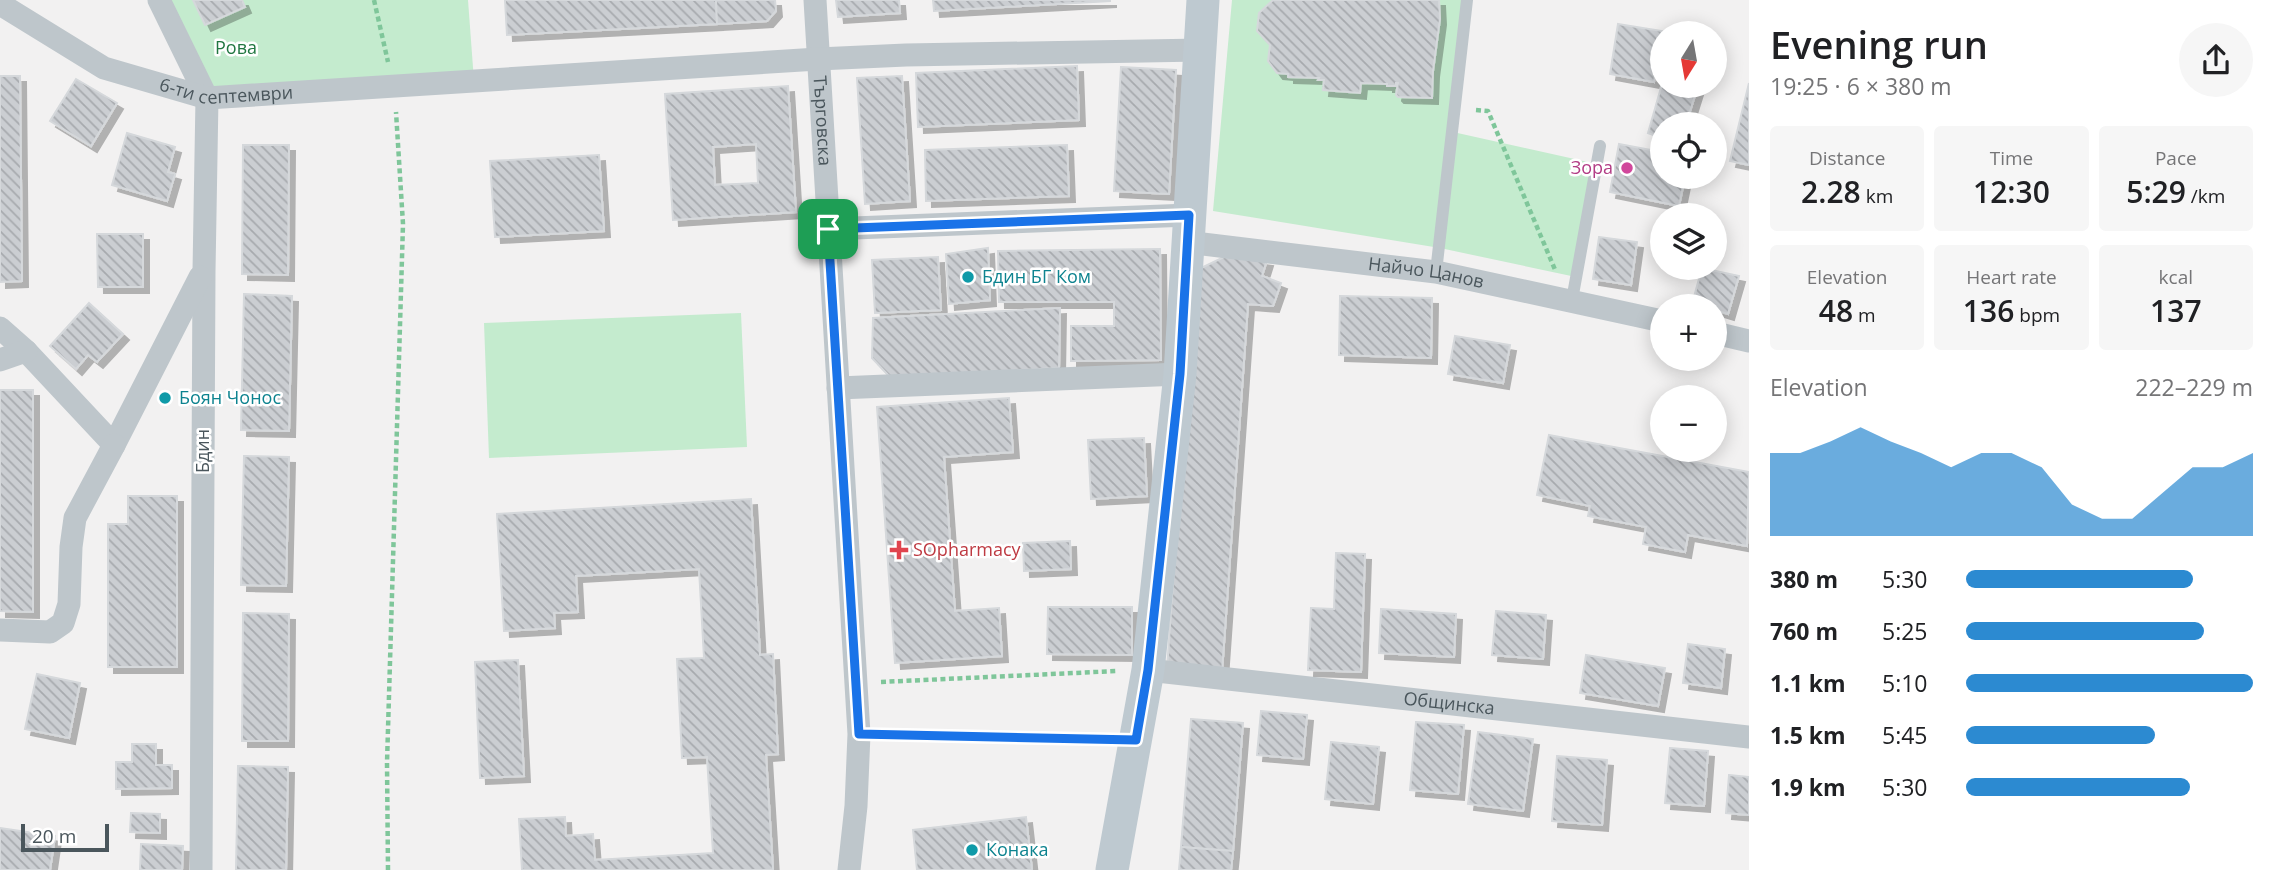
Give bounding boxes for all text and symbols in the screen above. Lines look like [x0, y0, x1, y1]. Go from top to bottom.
text: Evening run [1770, 18, 1988, 70]
north arrow [1650, 21, 1727, 98]
map controls [1650, 21, 1727, 462]
button: share [2179, 23, 2253, 97]
park label: Рова [215, 35, 257, 59]
text: 19:25 · 6 × 380 m [1770, 70, 1952, 102]
street label: 6-ти септември [157, 72, 294, 109]
street label: Търговска [809, 75, 838, 166]
button: locate [1650, 112, 1727, 189]
text: Distance [1809, 145, 1885, 171]
text: Time [1990, 145, 2033, 171]
text: Pace [2155, 145, 2197, 171]
place label: Зора [1571, 155, 1613, 179]
marker: Зора [1619, 160, 1635, 176]
text: 2.28 [1801, 171, 1861, 212]
text: 12:30 [1973, 171, 2050, 212]
text: 5:29 [2126, 171, 2186, 212]
text: km [1861, 183, 1893, 209]
text: /km [2186, 183, 2225, 209]
pin [798, 199, 858, 259]
button: layers [1650, 203, 1727, 280]
icon: arrive [809, 210, 847, 248]
street label: Найчо Цанов [1367, 251, 1486, 293]
place label: Бдин БГ Ком [982, 264, 1091, 288]
text: Elevation [1807, 264, 1888, 290]
text: Heart rate [1966, 264, 2057, 290]
text: kcal [2159, 264, 2193, 290]
marker: Бдин БГ Ком [960, 269, 976, 285]
text: 48 [1819, 290, 1853, 331]
text: 136 [1963, 290, 2014, 331]
text: 137 [2150, 290, 2202, 331]
button: + [1650, 294, 1727, 371]
text: m [1853, 302, 1876, 328]
text: bpm [2014, 302, 2060, 328]
text: Elevation [1770, 371, 1868, 403]
text: 222–229 m [2135, 371, 2253, 403]
place label: Боян Чонос [179, 385, 281, 409]
button: − [1650, 385, 1727, 462]
marker: Боян Чонос [157, 390, 173, 406]
street label: Бдин [190, 429, 214, 473]
place label: SOpharmacy [913, 537, 1022, 561]
marker: SOpharmacy [891, 542, 907, 558]
text: 380 m [1770, 563, 1838, 595]
text: 5:30 [1882, 563, 1928, 595]
text: 760 m [1770, 615, 1838, 647]
text: 5:25 [1882, 615, 1928, 647]
text: 1.1 km [1770, 667, 1846, 699]
text: 5:10 [1882, 667, 1928, 699]
street label: Общинска [1402, 686, 1496, 720]
text: 1.5 km [1770, 719, 1846, 751]
text: 5:45 [1882, 719, 1928, 751]
text: 1.9 km [1770, 771, 1846, 803]
text: 5:30 [1882, 771, 1928, 803]
scale bar [21, 821, 108, 853]
text: 20 m [32, 823, 76, 849]
place label: Конака [986, 837, 1049, 861]
marker: Конака [964, 842, 980, 858]

